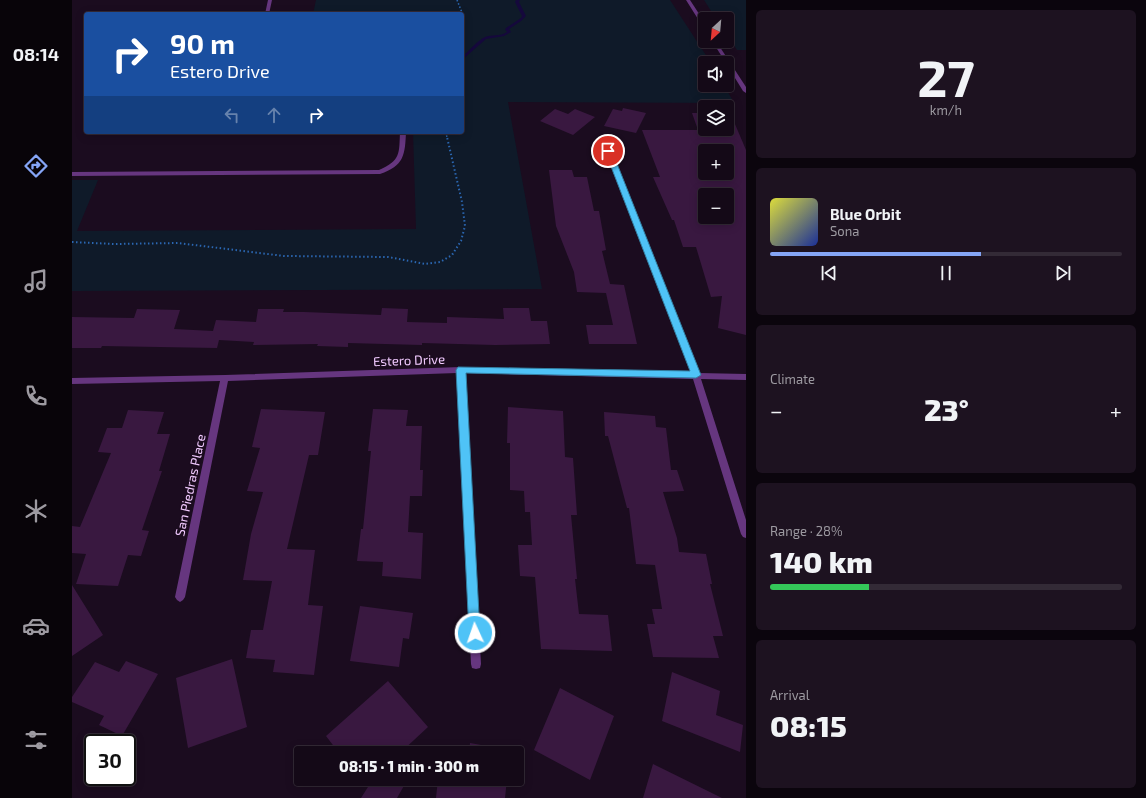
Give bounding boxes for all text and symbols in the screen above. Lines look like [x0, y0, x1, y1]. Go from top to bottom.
north arrow [698, 12, 734, 48]
map controls [698, 12, 734, 224]
text: 90 m [170, 26, 235, 60]
icon: right [104, 28, 156, 80]
text: 08:14 [13, 43, 59, 65]
text: 27 [917, 45, 975, 107]
button: sound [698, 56, 734, 92]
text: Estero Drive [170, 60, 270, 82]
button: layers [698, 100, 734, 136]
text: km/h [930, 102, 962, 118]
icon: left [221, 104, 243, 126]
icon: ahead [263, 104, 285, 126]
icon: right [305, 104, 327, 126]
pin [591, 134, 625, 168]
icon: arrive [597, 140, 619, 162]
button: + [698, 144, 734, 180]
icon: directions [22, 152, 50, 180]
button: − [698, 188, 734, 224]
text: Blue Orbit [830, 205, 901, 223]
text: Sona [830, 223, 859, 239]
icon: previous [818, 262, 840, 284]
icon: pause [935, 262, 957, 284]
icon: next [1052, 262, 1074, 284]
icon: music [22, 267, 50, 295]
street label: Estero Drive [373, 351, 445, 369]
text: Climate [770, 371, 815, 387]
icon: phone [22, 382, 50, 410]
text: 23° [924, 391, 969, 427]
text: − [770, 397, 783, 423]
text: + [1110, 397, 1122, 423]
street label: San Piedras Place [171, 432, 209, 538]
icon: climate [22, 497, 50, 525]
text: Range · 28% [770, 523, 843, 539]
text: 140 km [770, 543, 873, 579]
icon: car [22, 612, 50, 640]
position arrow [454, 612, 496, 654]
text: Arrival [770, 687, 810, 703]
text: 08:15 [770, 707, 847, 743]
icon: filters [22, 726, 50, 754]
speed limit sign: 30 [84, 734, 136, 786]
text: 08:15 · 1 min · 300 m [339, 757, 479, 775]

